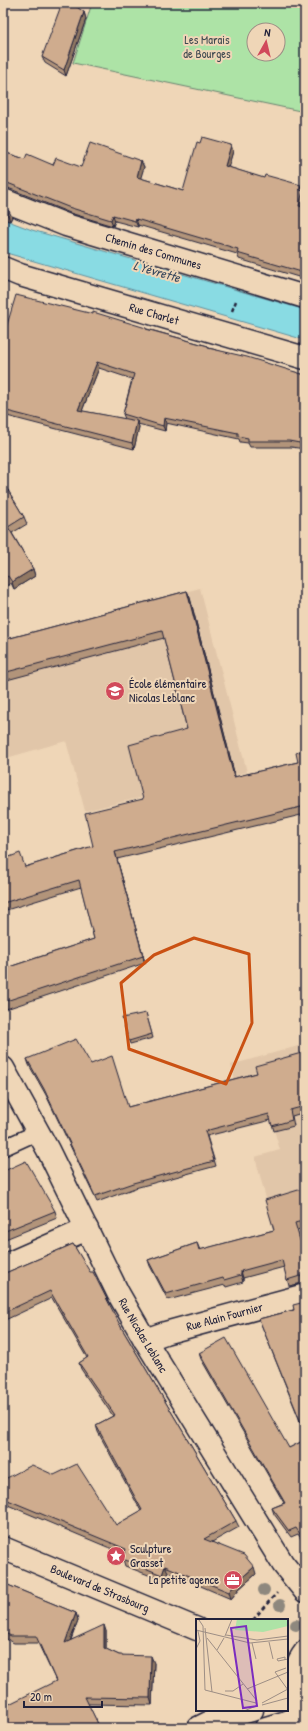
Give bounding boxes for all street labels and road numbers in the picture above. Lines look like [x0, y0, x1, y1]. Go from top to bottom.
street label: Chemin des Communes [103, 228, 204, 273]
street label: Rue Charlet [127, 298, 182, 329]
street label: Rue Nicolas Leblanc [115, 1295, 172, 1376]
street label: Rue Alain Fournier [184, 1298, 265, 1335]
street label: Boulevard de Strasbourg [48, 1560, 152, 1616]

